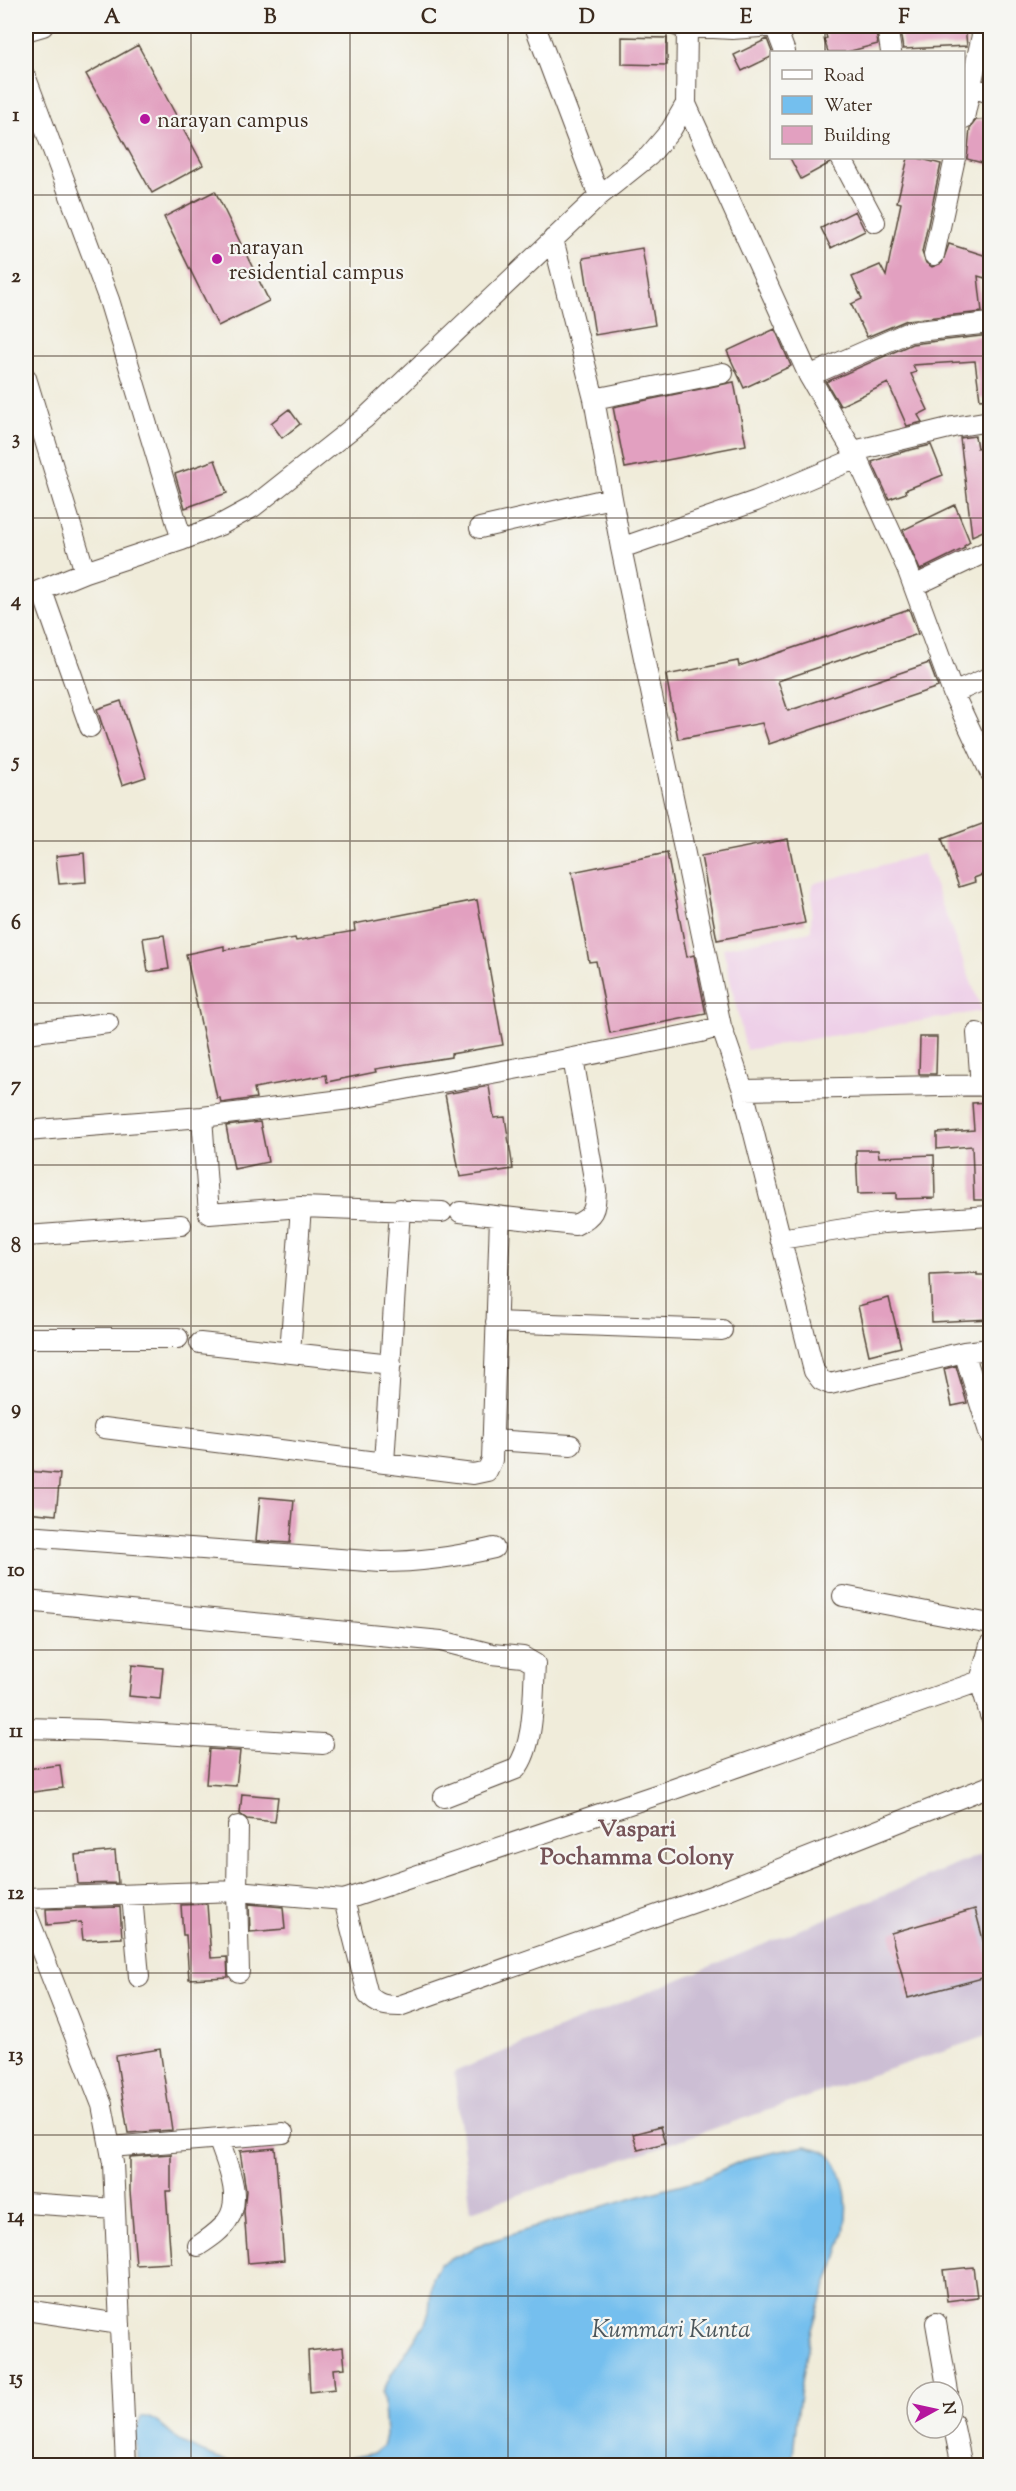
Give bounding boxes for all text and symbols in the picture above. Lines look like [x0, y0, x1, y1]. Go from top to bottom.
text: A [104, 4, 121, 33]
text: B [264, 4, 277, 33]
text: C [421, 4, 437, 33]
text: D [579, 4, 595, 33]
text: E [740, 4, 753, 33]
text: F [898, 4, 910, 33]
legend [770, 51, 965, 159]
text: Road [824, 64, 864, 90]
text: Water [824, 94, 873, 120]
text: 1 [13, 102, 20, 131]
place label: narayan campus [157, 106, 308, 138]
marker: narayan campus [138, 112, 152, 126]
text: Building [824, 124, 890, 150]
place label: narayan residential campus [229, 233, 404, 290]
marker: narayan residential campus [210, 252, 224, 266]
text: 2 [11, 263, 21, 292]
text: 3 [12, 425, 20, 454]
text: 4 [10, 587, 21, 616]
text: 5 [11, 748, 20, 777]
text: 6 [11, 910, 21, 939]
text: 7 [11, 1072, 22, 1101]
text: 8 [11, 1233, 21, 1262]
text: 9 [11, 1395, 21, 1424]
text: 10 [7, 1557, 25, 1586]
text: 11 [9, 1718, 23, 1747]
district label: Vaspari Pochamma Colony [540, 1813, 734, 1875]
text: 12 [8, 1880, 25, 1909]
text: 13 [9, 2042, 23, 2071]
text: 14 [8, 2203, 24, 2232]
water label: Kummari Kunta [592, 2314, 750, 2348]
text: 15 [9, 2365, 23, 2394]
north arrow [905, 2380, 965, 2440]
text: N [935, 2400, 960, 2416]

